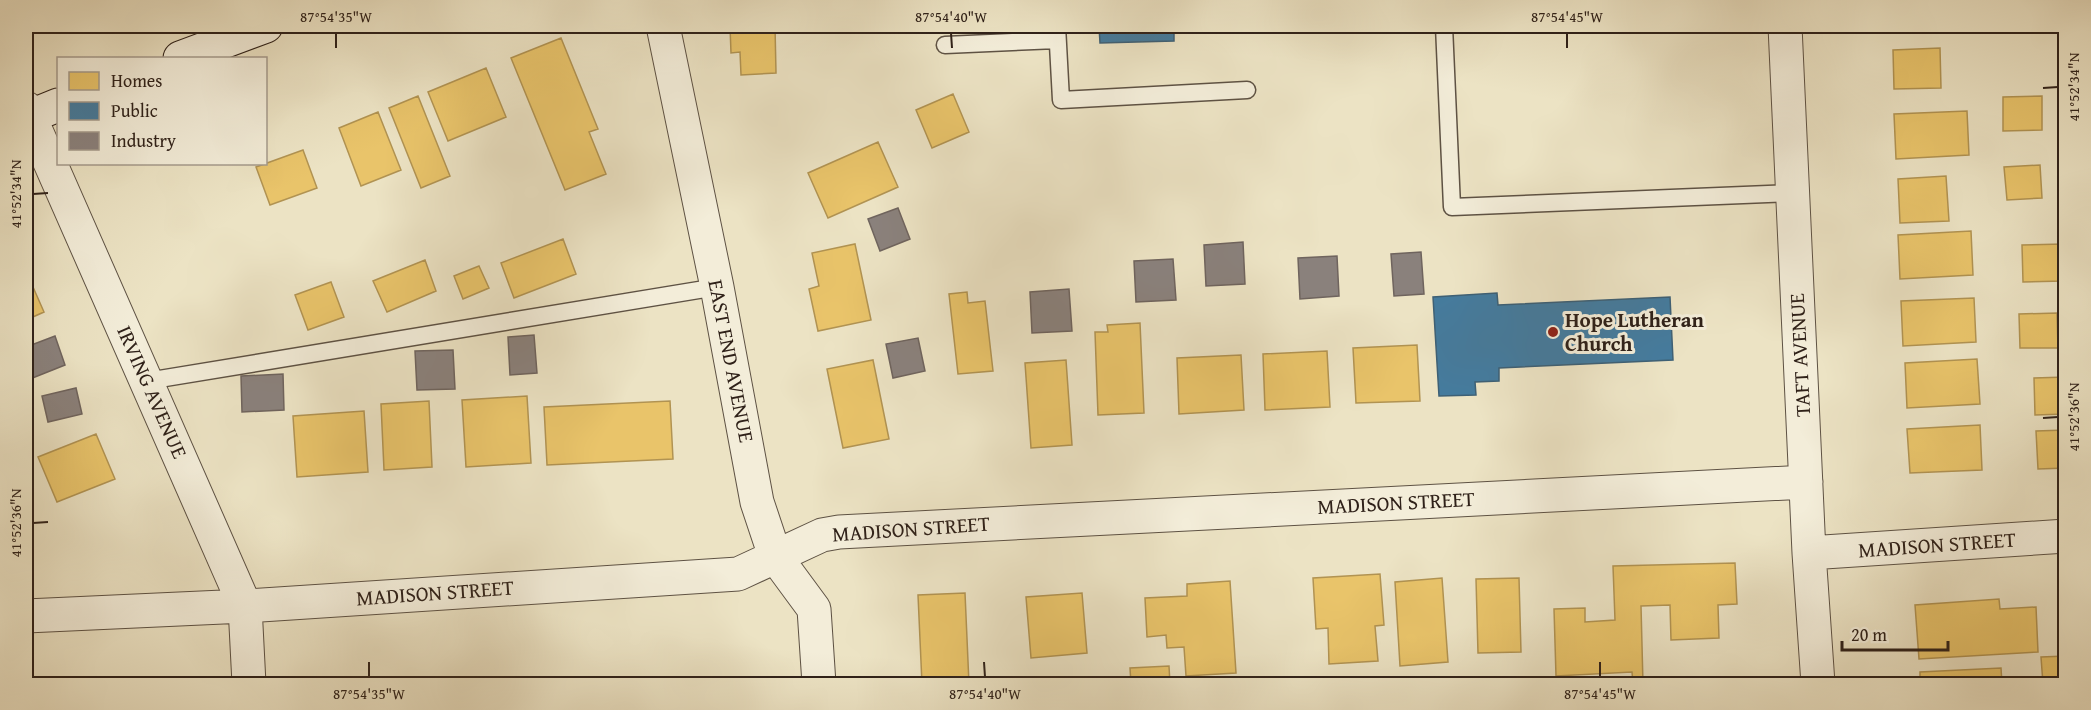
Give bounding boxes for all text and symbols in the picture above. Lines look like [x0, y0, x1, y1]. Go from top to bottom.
text: 87°54'35"W [300, 6, 372, 27]
text: 87°54'40"W [915, 6, 987, 27]
text: 87°54'45"W [1531, 6, 1603, 27]
text: 41°52'34"N [2063, 52, 2084, 121]
legend [57, 57, 267, 165]
text: Homes [111, 67, 162, 94]
text: Public [111, 97, 158, 124]
text: Industry [111, 127, 176, 154]
text: 41°52'34"N [5, 159, 26, 228]
street label: EAST END AVENUE [700, 277, 763, 445]
street label: TAFT AVENUE [1781, 292, 1818, 418]
place label: Hope Lutheran Church [1565, 304, 1704, 359]
street label: IRVING AVENUE [109, 320, 196, 463]
marker: Hope Lutheran Church [1546, 325, 1560, 339]
text: 41°52'36"N [2063, 382, 2084, 451]
street label: MADISON STREET [1316, 483, 1476, 522]
text: 41°52'36"N [5, 488, 26, 557]
street label: MADISON STREET [831, 508, 991, 549]
street label: MADISON STREET [1857, 524, 2017, 565]
street label: MADISON STREET [355, 572, 515, 613]
scale bar [1842, 614, 1948, 652]
text: 20 m [1851, 621, 1887, 648]
text: 87°54'35"W [333, 683, 405, 704]
text: 87°54'40"W [949, 683, 1021, 704]
text: 87°54'45"W [1564, 683, 1636, 704]

